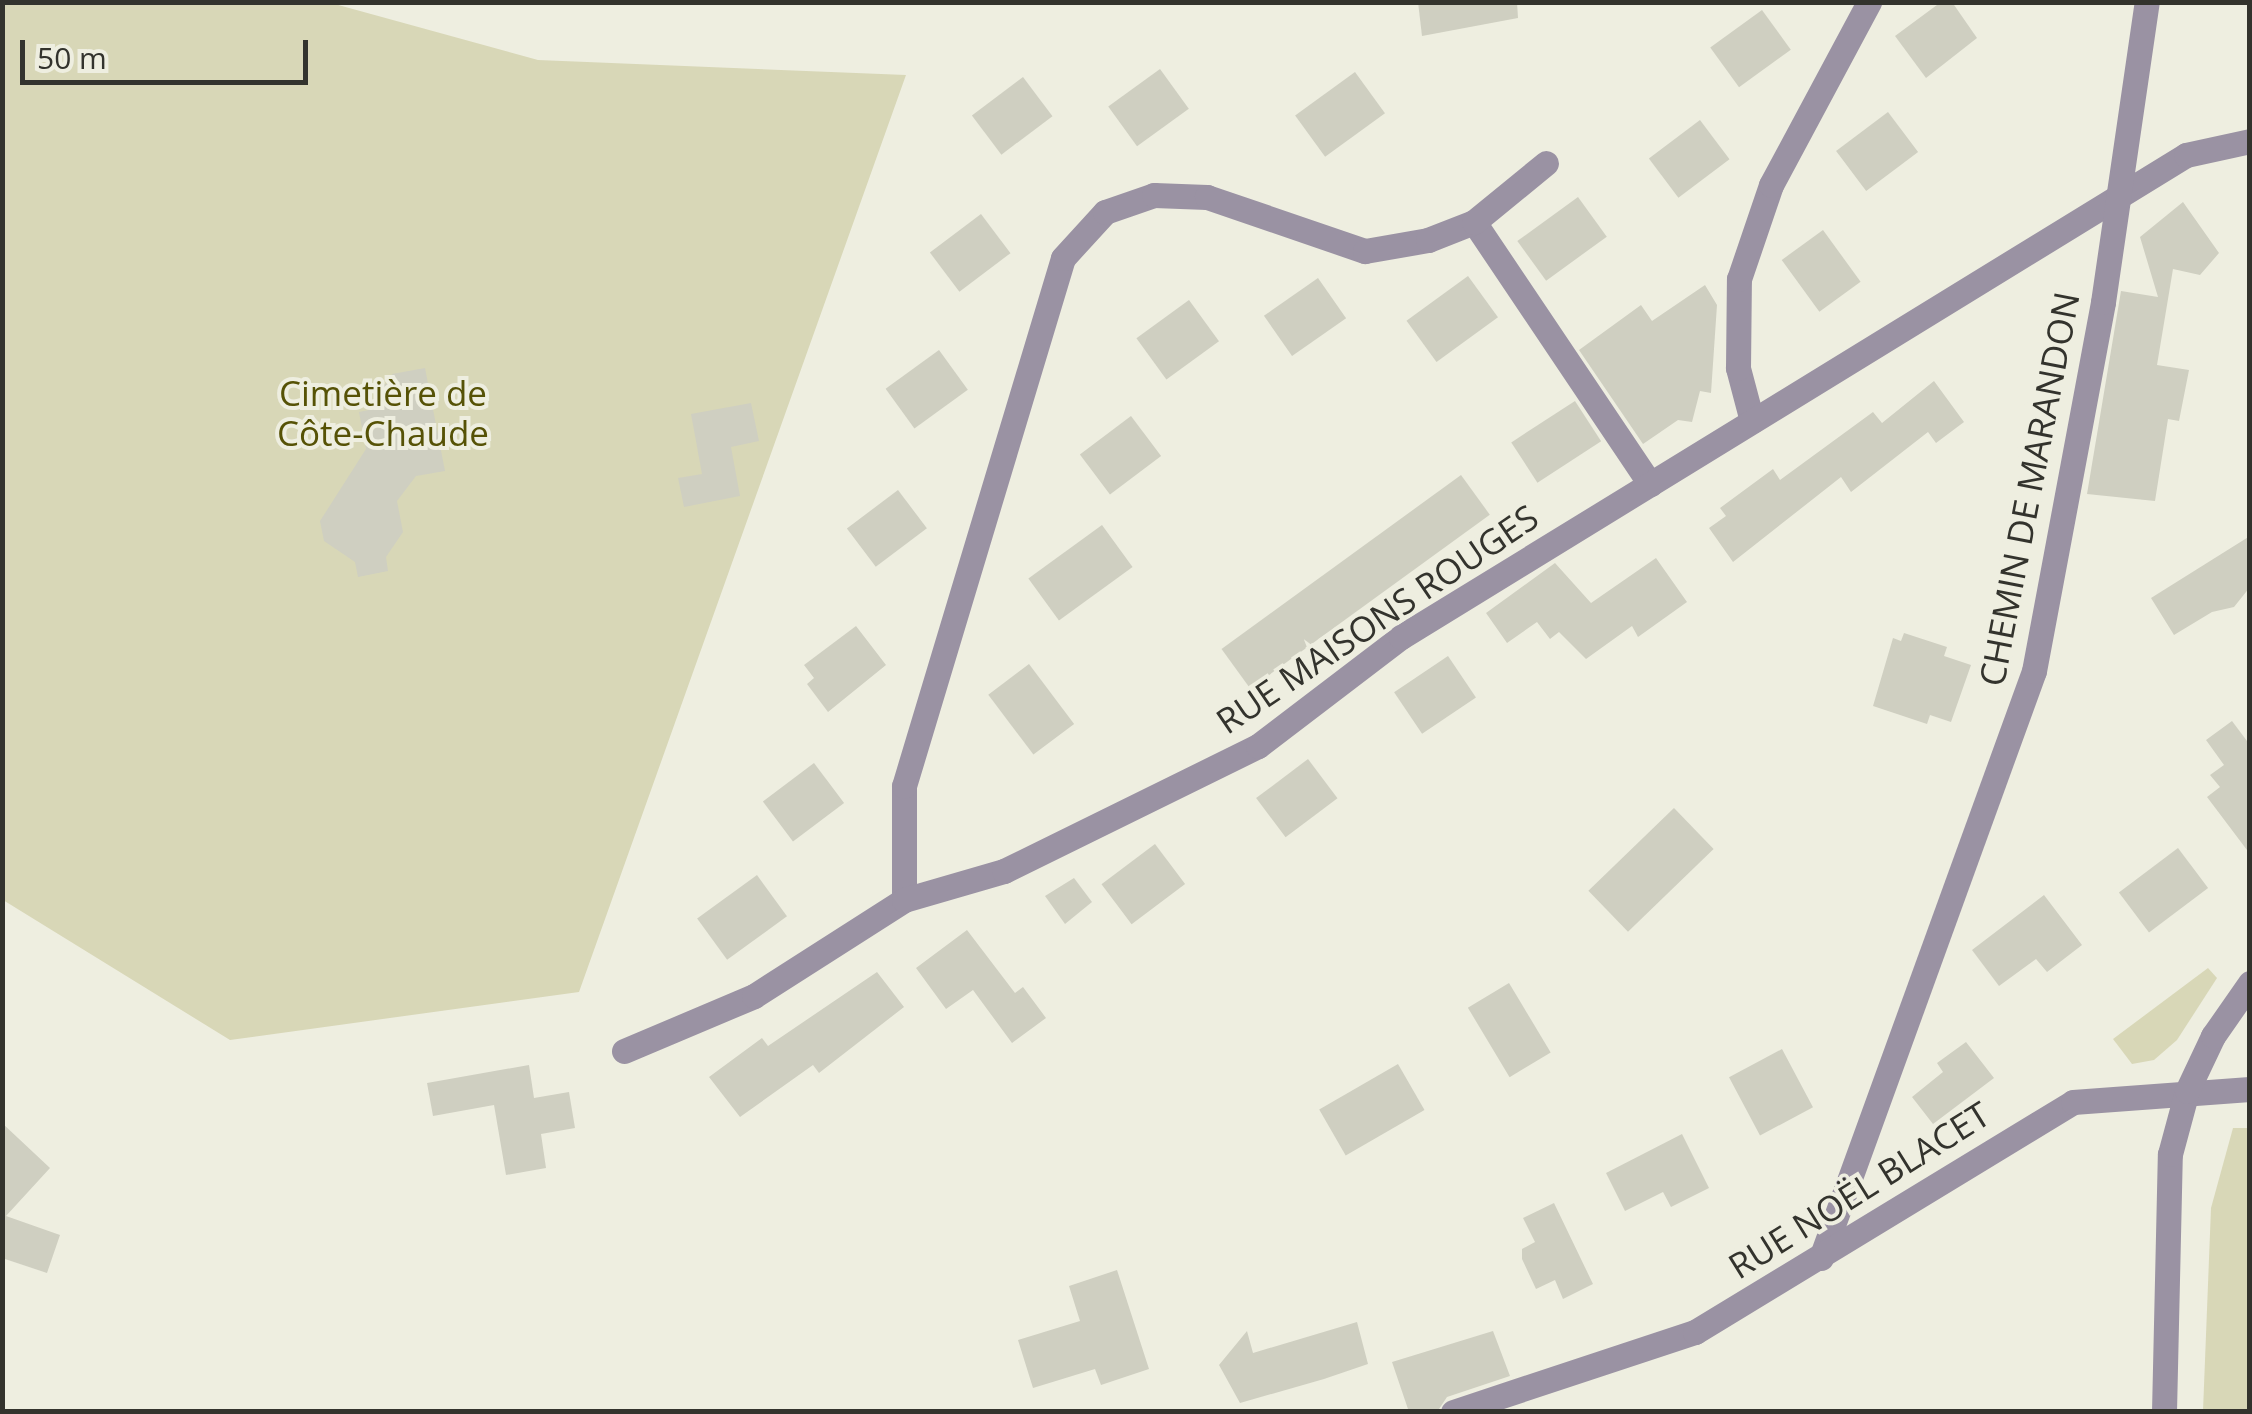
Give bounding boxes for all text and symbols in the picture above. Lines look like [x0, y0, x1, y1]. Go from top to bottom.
scale bar [25, 20, 312, 82]
text: 50 m [37, 37, 107, 78]
street label: CHEMIN DE MARANDON [1970, 288, 2088, 690]
park label: Cimetière de Côte-Chaude [277, 372, 489, 454]
street label: RUE MAISONS ROUGES [1208, 496, 1546, 742]
street label: RUE NOËL BLACET [1721, 1093, 1997, 1287]

